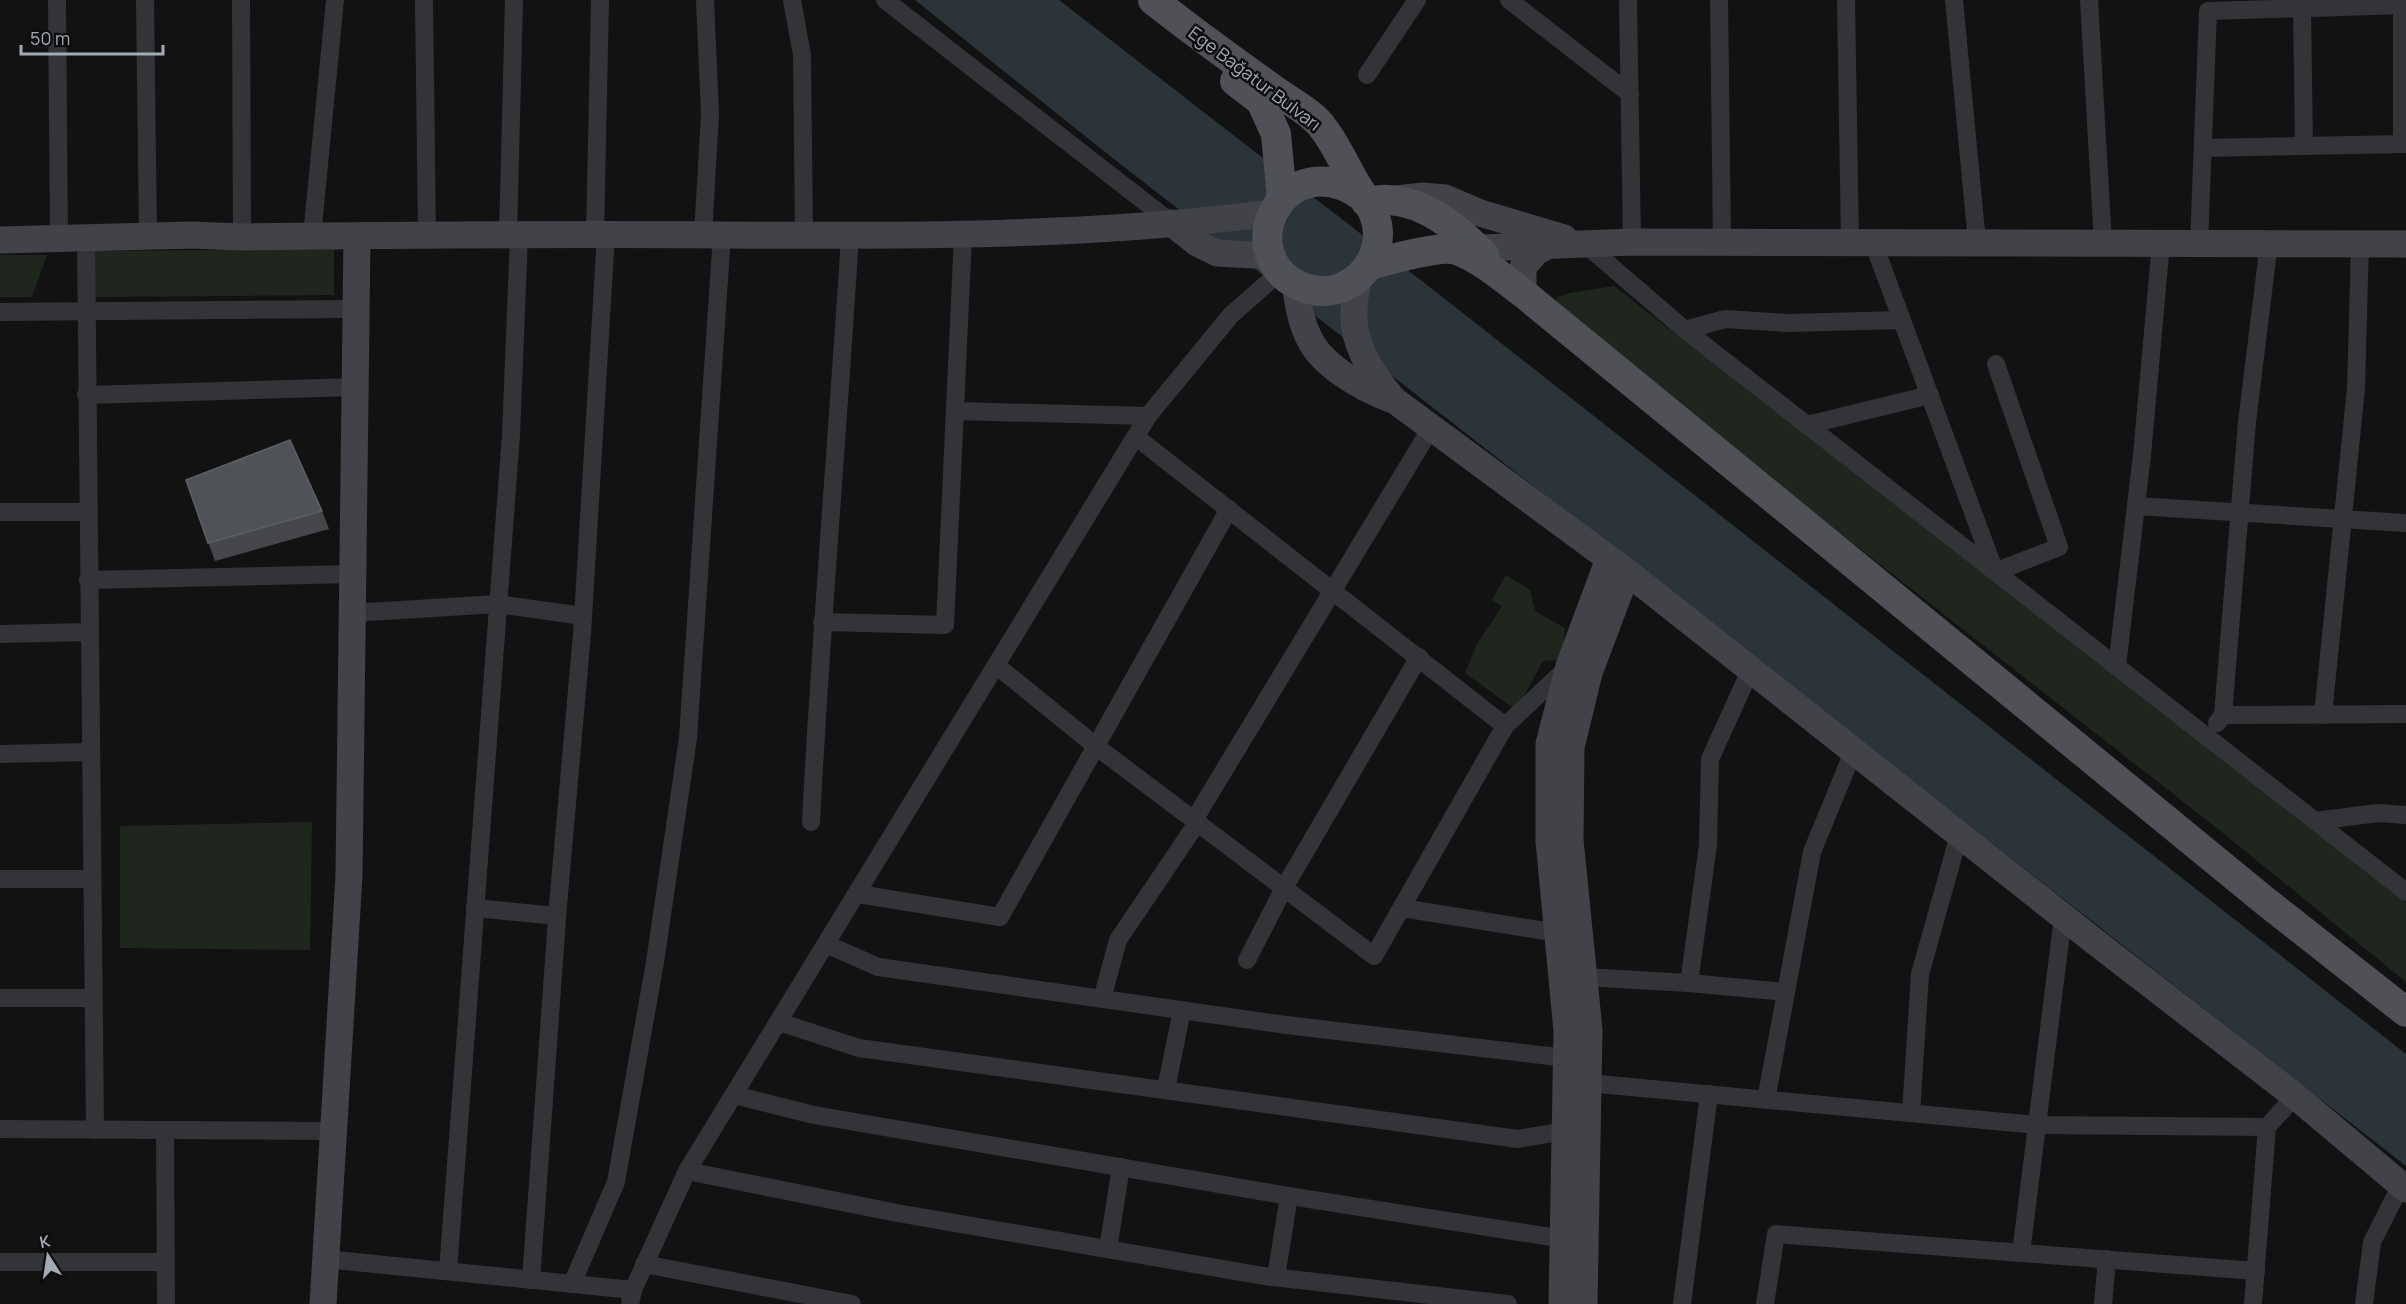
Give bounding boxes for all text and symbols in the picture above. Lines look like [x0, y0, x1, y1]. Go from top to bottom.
scale bar [21, 18, 164, 56]
street label: Ege Bağatur Bulvarı [1184, 20, 1326, 136]
text: 50 m [30, 26, 70, 50]
north arrow [18, 1226, 78, 1286]
text: K [38, 1229, 53, 1253]

